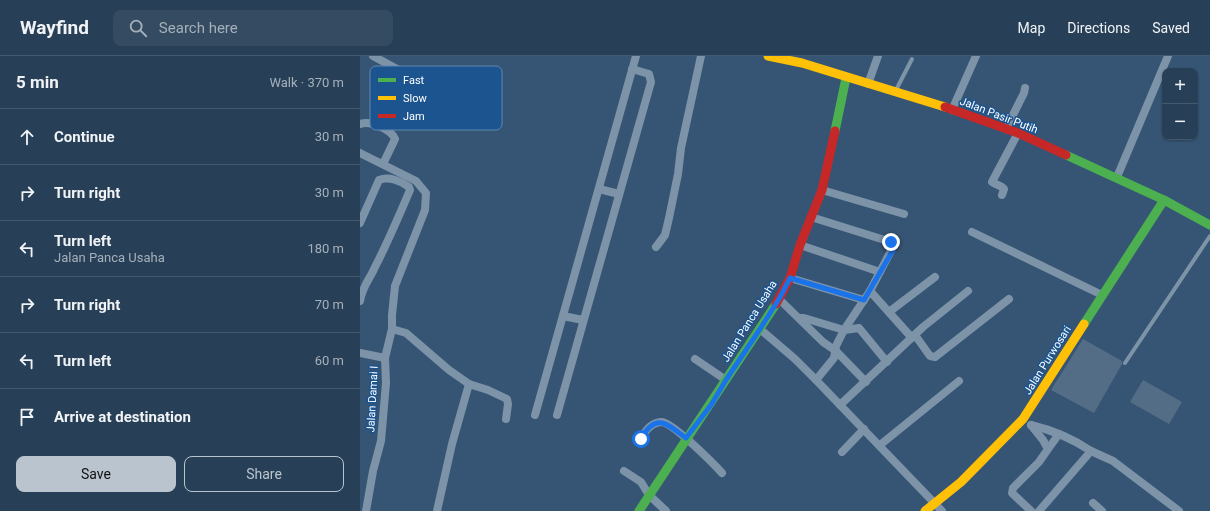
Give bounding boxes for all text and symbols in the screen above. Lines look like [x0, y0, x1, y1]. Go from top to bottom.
search box [113, 10, 393, 46]
text: Wayfind [20, 16, 89, 39]
icon: search [127, 17, 149, 39]
text: Search here [159, 19, 238, 37]
text: Map [1018, 20, 1045, 36]
text: Directions [1067, 20, 1130, 36]
text: Saved [1152, 20, 1190, 36]
legend [370, 66, 502, 130]
map controls [1162, 68, 1198, 140]
button: + [1162, 68, 1198, 104]
text: 5 min [16, 72, 59, 92]
text: Fast [403, 74, 425, 87]
text: Walk · 370 m [269, 75, 344, 90]
text: Slow [403, 92, 427, 105]
street label: Jalan Pasir Putih [958, 95, 1040, 136]
button: − [1162, 104, 1198, 140]
text: Jam [403, 110, 425, 123]
icon: ahead [16, 126, 38, 148]
text: Continue [54, 128, 115, 146]
text: 30 m [315, 129, 344, 144]
icon: right [16, 182, 38, 204]
text: Turn right [54, 184, 120, 202]
text: 30 m [315, 185, 344, 200]
text: Turn left [54, 232, 111, 250]
route end [882, 233, 900, 251]
icon: left [16, 238, 38, 260]
text: 180 m [307, 241, 344, 256]
text: Jalan Panca Usaha [54, 250, 165, 265]
street label: Jalan Panca Usaha [719, 278, 780, 364]
icon: right [16, 294, 38, 316]
text: Turn right [54, 296, 120, 314]
text: 70 m [315, 297, 344, 312]
street label: Jalan Purwosari [1021, 323, 1074, 397]
icon: left [16, 350, 38, 372]
text: Turn left [54, 352, 111, 370]
text: 60 m [315, 353, 344, 368]
street label: Jalan Damai I [364, 365, 381, 433]
icon: arrive [16, 406, 38, 428]
text: Arrive at destination [54, 408, 191, 426]
route start [632, 430, 650, 448]
button: Save [16, 456, 176, 492]
button: Share [184, 456, 344, 492]

